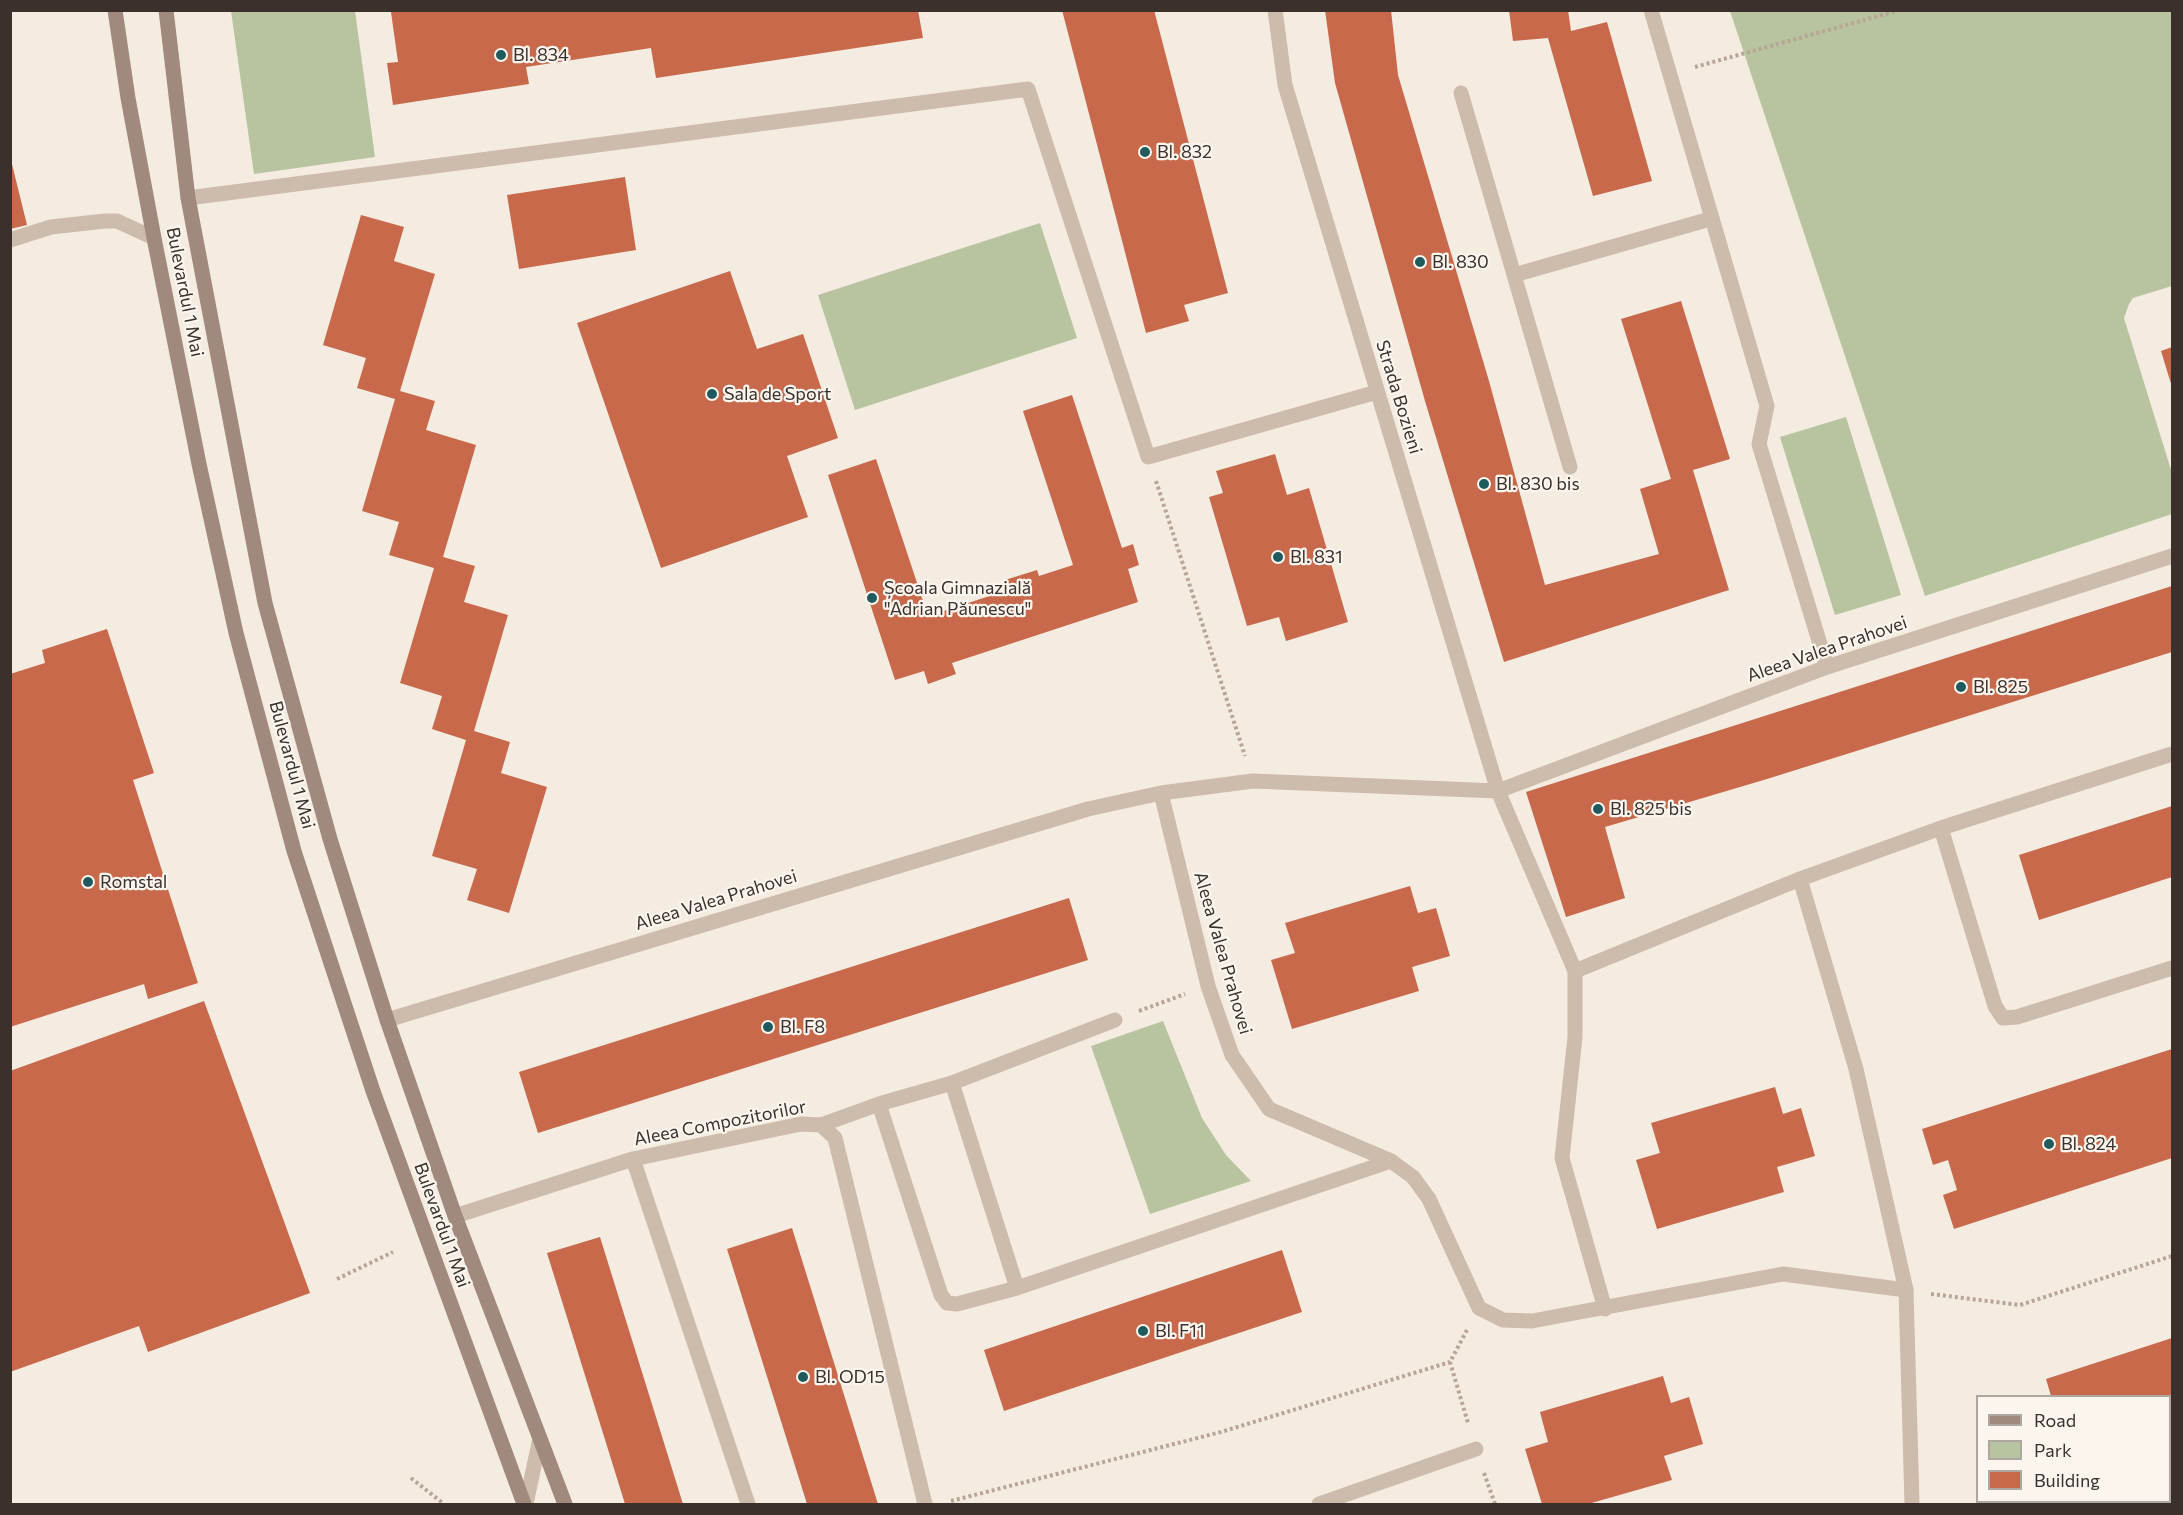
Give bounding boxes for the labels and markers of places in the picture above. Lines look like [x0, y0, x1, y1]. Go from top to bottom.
place label: Bl. 834 [513, 44, 569, 66]
marker: Bl. 834 [494, 48, 508, 62]
place label: Bl. 832 [1157, 141, 1212, 163]
marker: Bl. 832 [1138, 145, 1152, 159]
place label: Bl. 830 [1432, 251, 1489, 273]
marker: Bl. 830 [1413, 255, 1427, 269]
place label: Sala de Sport [724, 383, 831, 405]
marker: Sala de Sport [705, 387, 719, 401]
place label: Bl. 830 bis [1496, 473, 1580, 495]
marker: Bl. 830 bis [1477, 477, 1491, 491]
place label: Bl. 831 [1290, 546, 1343, 568]
marker: Bl. 831 [1271, 550, 1285, 564]
place label: Școala Gimnazială "Adrian Păunescu" [884, 577, 1031, 620]
marker: Școala Gimnazială "Adrian Păunescu" [865, 591, 879, 605]
place label: Bl. 825 [1973, 676, 2028, 698]
marker: Bl. 825 [1954, 680, 1968, 694]
place label: Bl. 825 bis [1610, 798, 1692, 820]
marker: Bl. 825 bis [1591, 802, 1605, 816]
place label: Romstal [100, 871, 167, 893]
marker: Romstal [81, 875, 95, 889]
place label: Bl. F8 [780, 1016, 825, 1038]
marker: Bl. F8 [761, 1020, 775, 1034]
place label: Bl. 824 [2061, 1133, 2116, 1155]
marker: Bl. 824 [2042, 1137, 2056, 1151]
place label: Bl. F11 [1155, 1320, 1205, 1342]
marker: Bl. F11 [1136, 1324, 1150, 1338]
place label: Bl. OD15 [815, 1366, 885, 1388]
marker: Bl. OD15 [796, 1370, 810, 1384]

